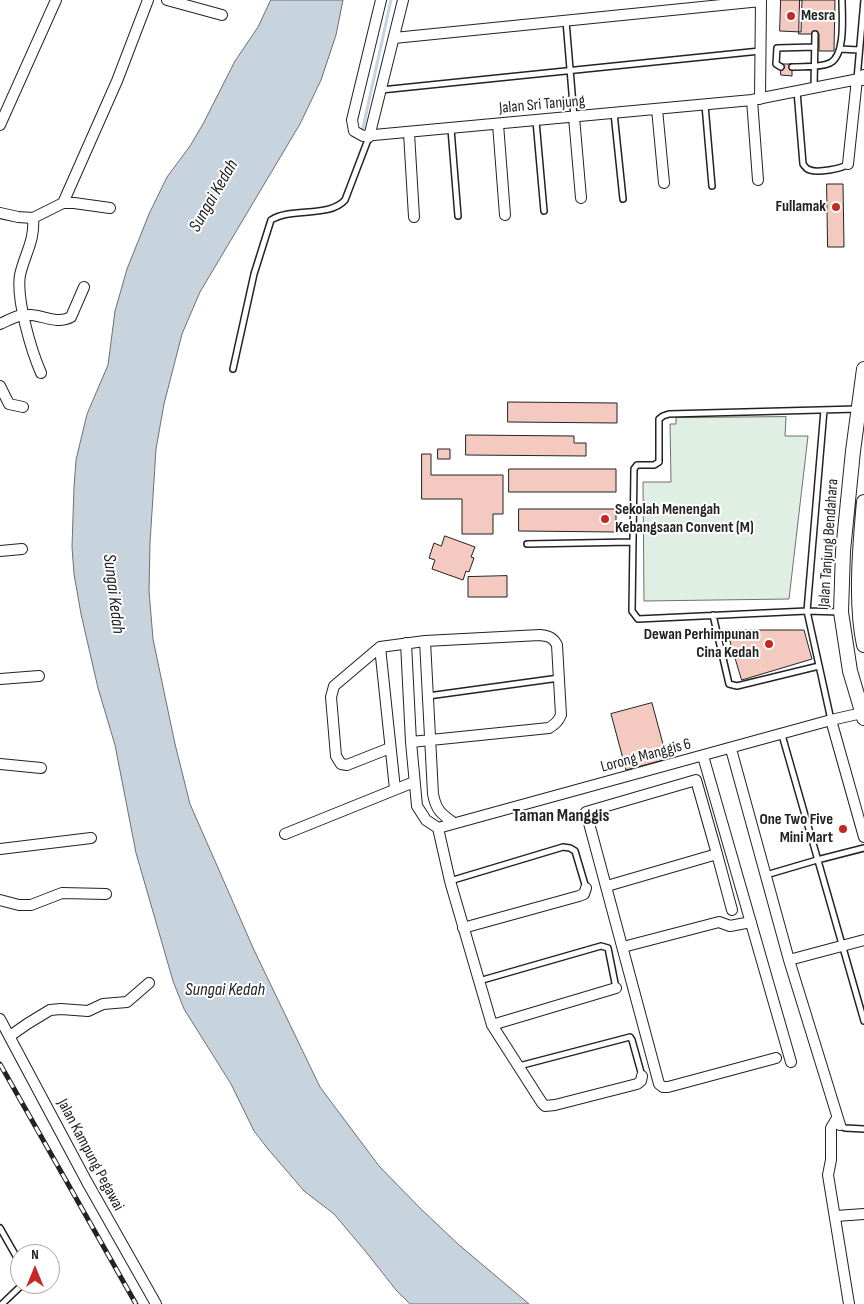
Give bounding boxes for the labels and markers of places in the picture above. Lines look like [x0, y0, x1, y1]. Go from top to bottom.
place label: Mesra [801, 6, 835, 26]
marker: Mesra [785, 10, 797, 22]
place label: Fullamak [776, 197, 826, 217]
marker: Fullamak [830, 201, 842, 213]
place label: Sekolah Menengah Kebangsaan Convent (M) [615, 500, 754, 538]
marker: Sekolah Menengah Kebangsaan Convent (M) [599, 513, 611, 525]
place label: Dewan Perhimpunan Cina Kedah [644, 625, 759, 663]
marker: Dewan Perhimpunan Cina Kedah [763, 638, 775, 650]
place label: One Two Five Mini Mart [759, 810, 833, 848]
marker: One Two Five Mini Mart [837, 823, 849, 835]

